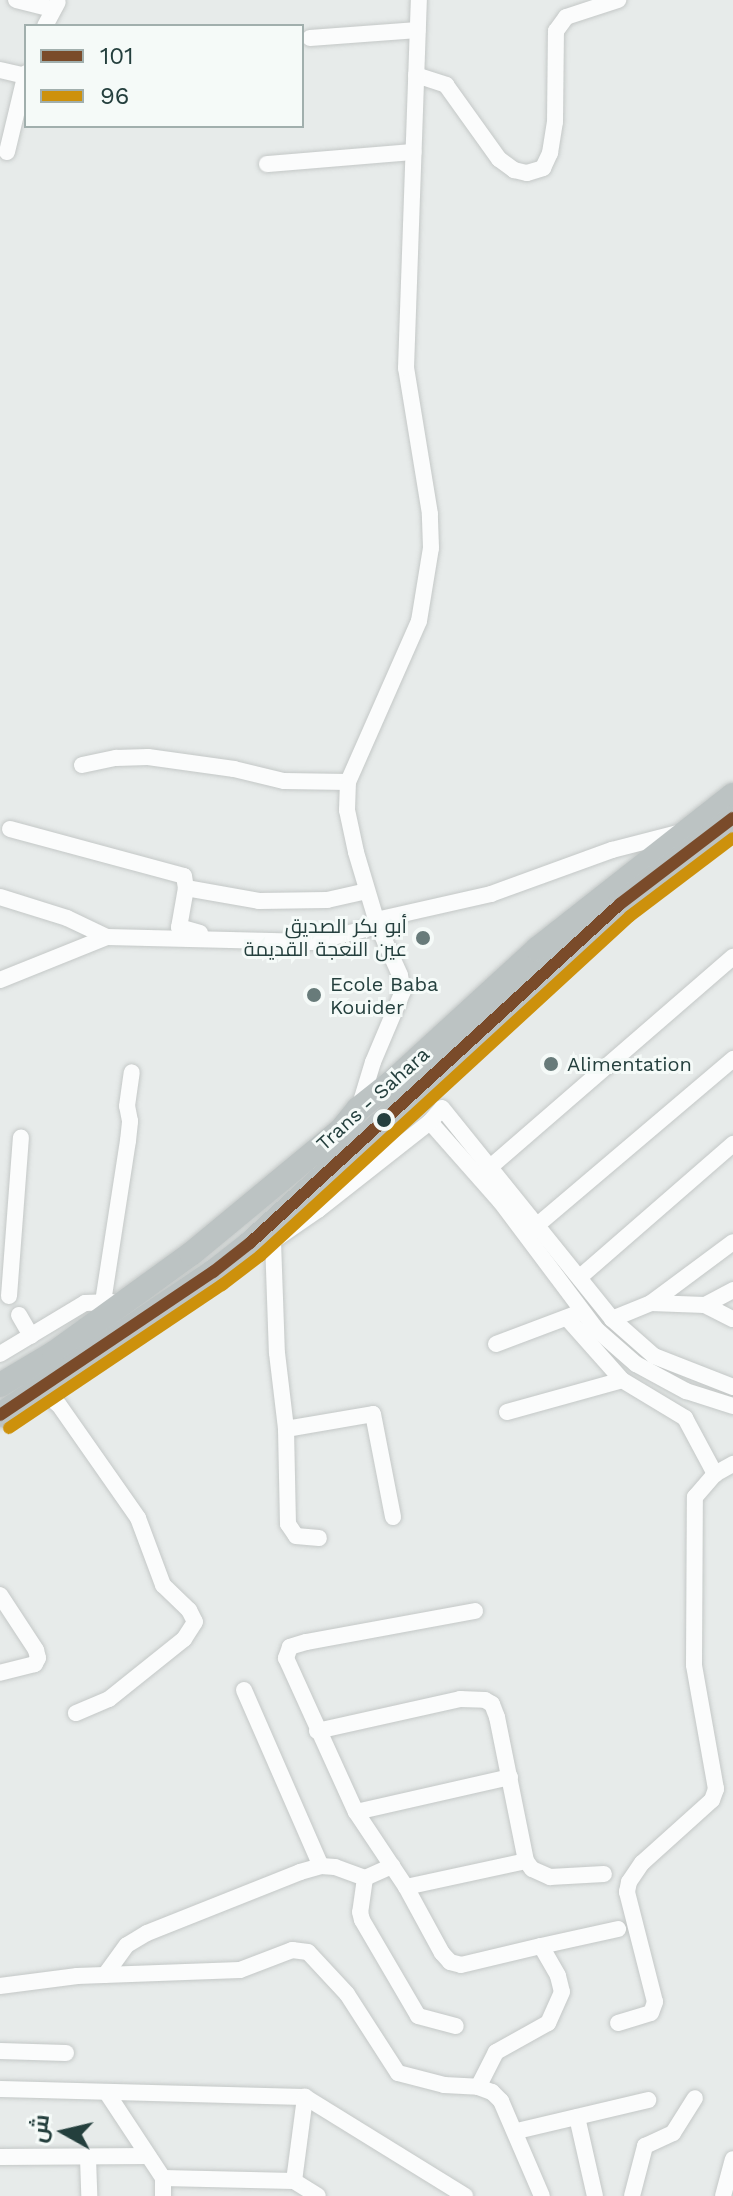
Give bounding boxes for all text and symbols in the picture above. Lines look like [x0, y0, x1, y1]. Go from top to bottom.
legend [24, 24, 304, 128]
text: 101 [100, 42, 134, 70]
text: 96 [100, 82, 129, 110]
place label: أبو بكر الصديق عين النعجة القديمة [244, 914, 407, 961]
marker: أبو بكر الصديق عين النعجة القديمة [414, 929, 432, 947]
place label: Ecole Baba Kouider [330, 972, 438, 1019]
marker: Ecole Baba Kouider [305, 986, 323, 1004]
street label: Trans - Sahara [312, 1042, 434, 1156]
place label: Alimentation [567, 1052, 692, 1076]
marker: Alimentation [542, 1055, 560, 1073]
unlabelled marker [376, 1112, 392, 1128]
north arrow [24, 2092, 104, 2172]
text: ش [25, 2113, 54, 2144]

